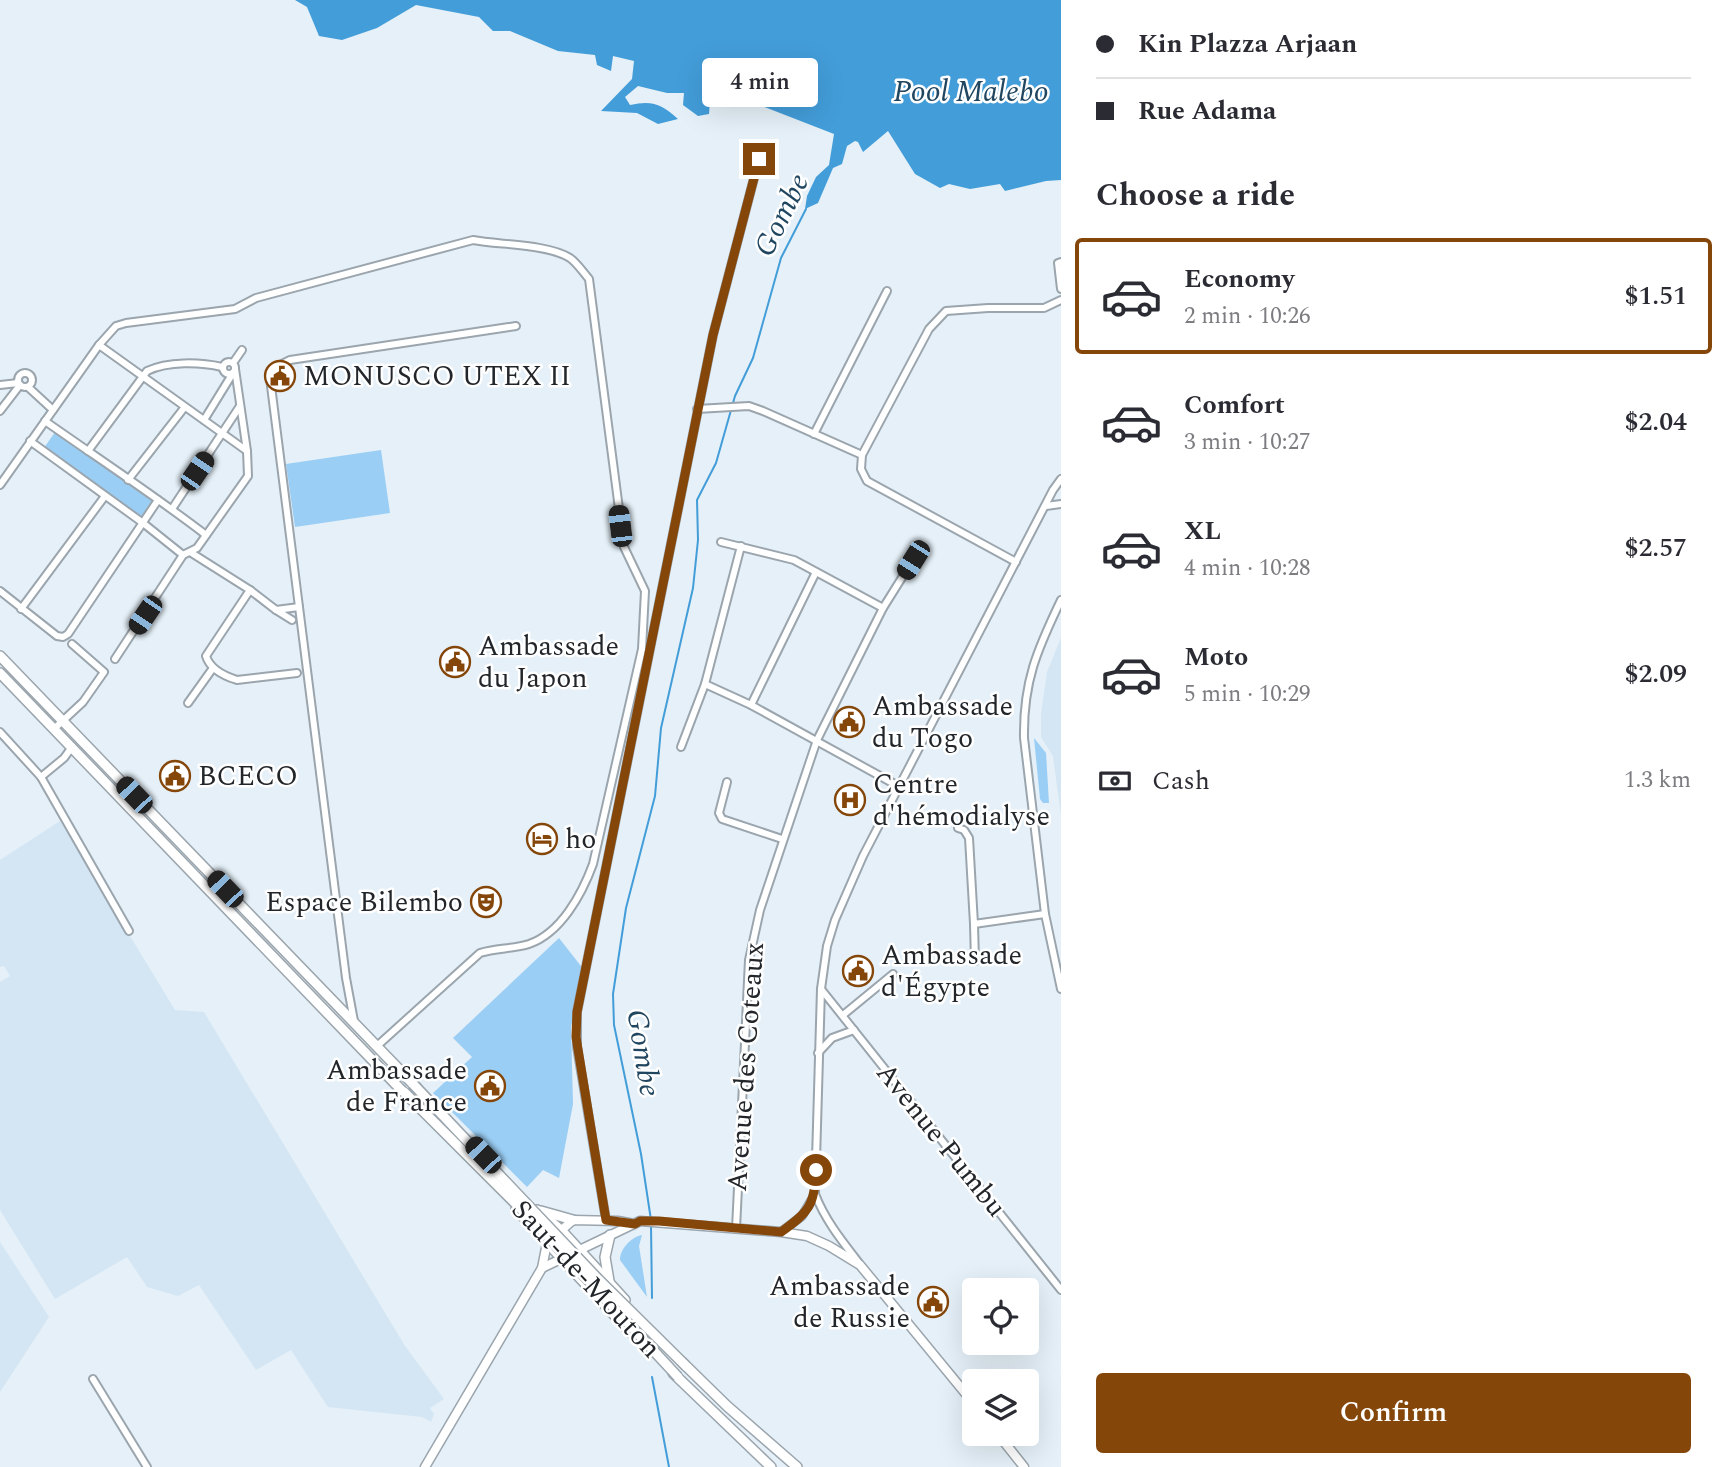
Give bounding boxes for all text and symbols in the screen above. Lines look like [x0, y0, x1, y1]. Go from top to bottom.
text: Kin Plazza Arjaan [1138, 24, 1357, 64]
callout: 4 min [701, 58, 817, 106]
text: 4 min [730, 65, 790, 100]
water label: Pool Malebo [893, 69, 1049, 115]
text: Rue Adama [1138, 91, 1276, 131]
route end [743, 143, 775, 175]
water label: Gombe [742, 165, 822, 265]
text: Choose a ride [1096, 171, 1295, 220]
text: Economy [1184, 259, 1294, 299]
icon: car [1100, 265, 1163, 328]
text: $1.51 [1624, 276, 1687, 316]
text: 2 min · 10:26 [1184, 299, 1311, 334]
place label: MONUSCO UTEX II [303, 355, 571, 398]
public building icon: MONUSCO UTEX II [263, 359, 297, 393]
text: Comfort [1184, 385, 1285, 425]
icon: car [1100, 391, 1163, 454]
text: $2.04 [1624, 402, 1687, 442]
text: 3 min · 10:27 [1184, 425, 1311, 460]
car [177, 448, 218, 494]
car [608, 504, 633, 548]
text: XL [1184, 511, 1221, 551]
icon: car [1100, 517, 1163, 580]
text: $2.57 [1624, 528, 1687, 568]
car [893, 537, 934, 583]
text: 4 min · 10:28 [1184, 551, 1311, 586]
car [125, 592, 166, 638]
place label: Ambassade du Japon [478, 625, 619, 700]
text: Moto [1184, 637, 1248, 677]
icon: car [1100, 643, 1163, 706]
public building icon: Ambassade du Japon [438, 645, 472, 679]
text: $2.09 [1624, 654, 1687, 694]
text: 5 min · 10:29 [1184, 677, 1311, 712]
place label: Ambassade du Togo [872, 685, 1013, 760]
public building icon: Ambassade du Togo [832, 705, 866, 739]
place label: BCECO [198, 755, 298, 798]
public building icon: BCECO [158, 759, 192, 793]
text: Cash [1152, 761, 1210, 801]
icon: cash [1096, 762, 1134, 800]
place label: Centre d'hémodialyse [873, 763, 1050, 838]
text: 1.3 km [1624, 763, 1691, 798]
car [112, 773, 157, 817]
hospital icon: Centre d'hémodialyse [833, 783, 867, 817]
place label: ho [565, 818, 596, 861]
hotel icon: ho [525, 822, 559, 856]
car [203, 867, 248, 911]
place label: Espace Bilembo [265, 881, 463, 924]
theatre icon: Espace Bilembo [469, 885, 503, 919]
place label: Ambassade d'Égypte [881, 934, 1022, 1009]
street label: Avenue des Coteaux [716, 941, 776, 1193]
public building icon: Ambassade d'Égypte [841, 954, 875, 988]
water label: Gombe [613, 1006, 673, 1100]
place label: Ambassade de France [326, 1049, 467, 1124]
street label: Avenue Pumbu [865, 1053, 1017, 1227]
public building icon: Ambassade de France [473, 1069, 507, 1103]
car [461, 1133, 506, 1177]
route start [800, 1154, 832, 1186]
street label: Saut-de-Mouton [501, 1190, 671, 1368]
place label: Ambassade de Russie [769, 1265, 910, 1340]
map controls [962, 1278, 1039, 1446]
button: locate [962, 1278, 1039, 1355]
public building icon: Ambassade de Russie [916, 1285, 950, 1319]
button: layers [962, 1369, 1039, 1446]
button: Confirm [1096, 1373, 1691, 1453]

